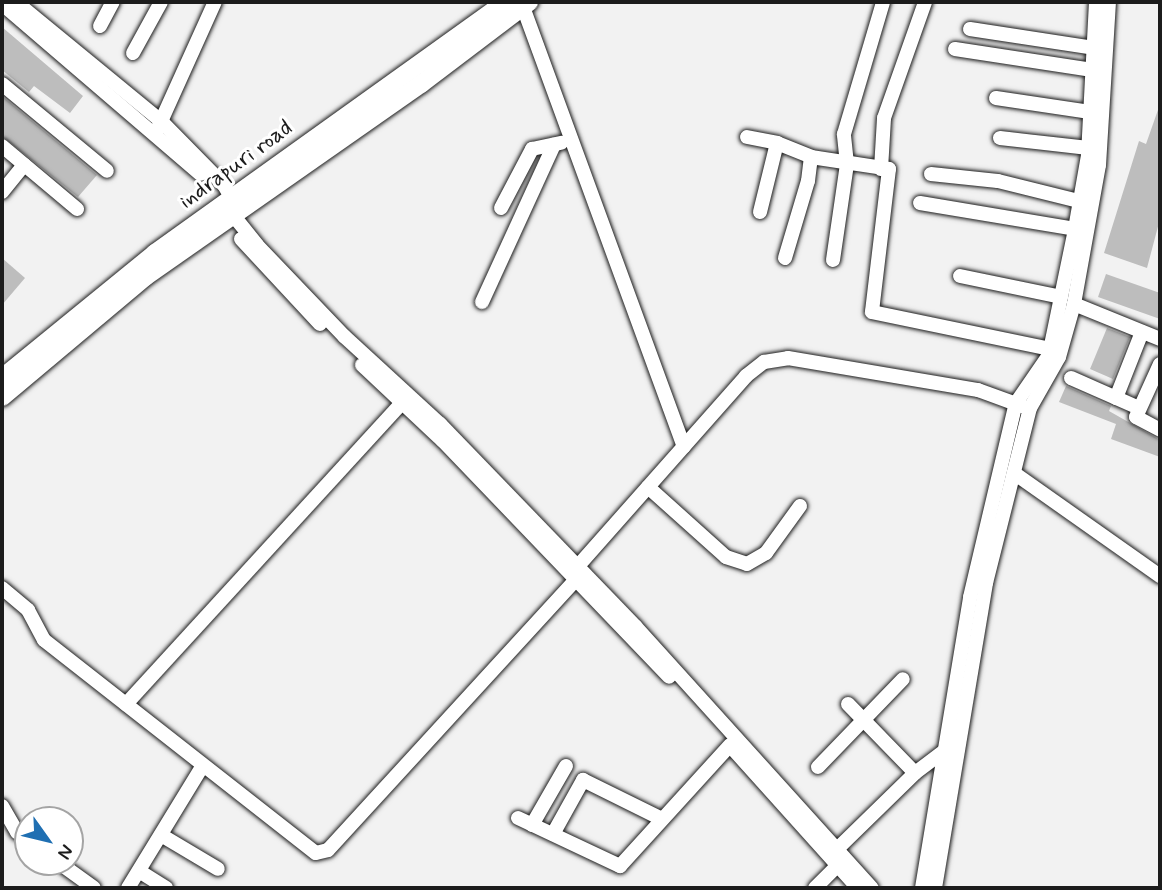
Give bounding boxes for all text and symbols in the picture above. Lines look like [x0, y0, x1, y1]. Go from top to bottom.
street label: indrapuri road [174, 114, 298, 216]
north arrow [14, 806, 84, 876]
text: N [51, 840, 79, 864]

